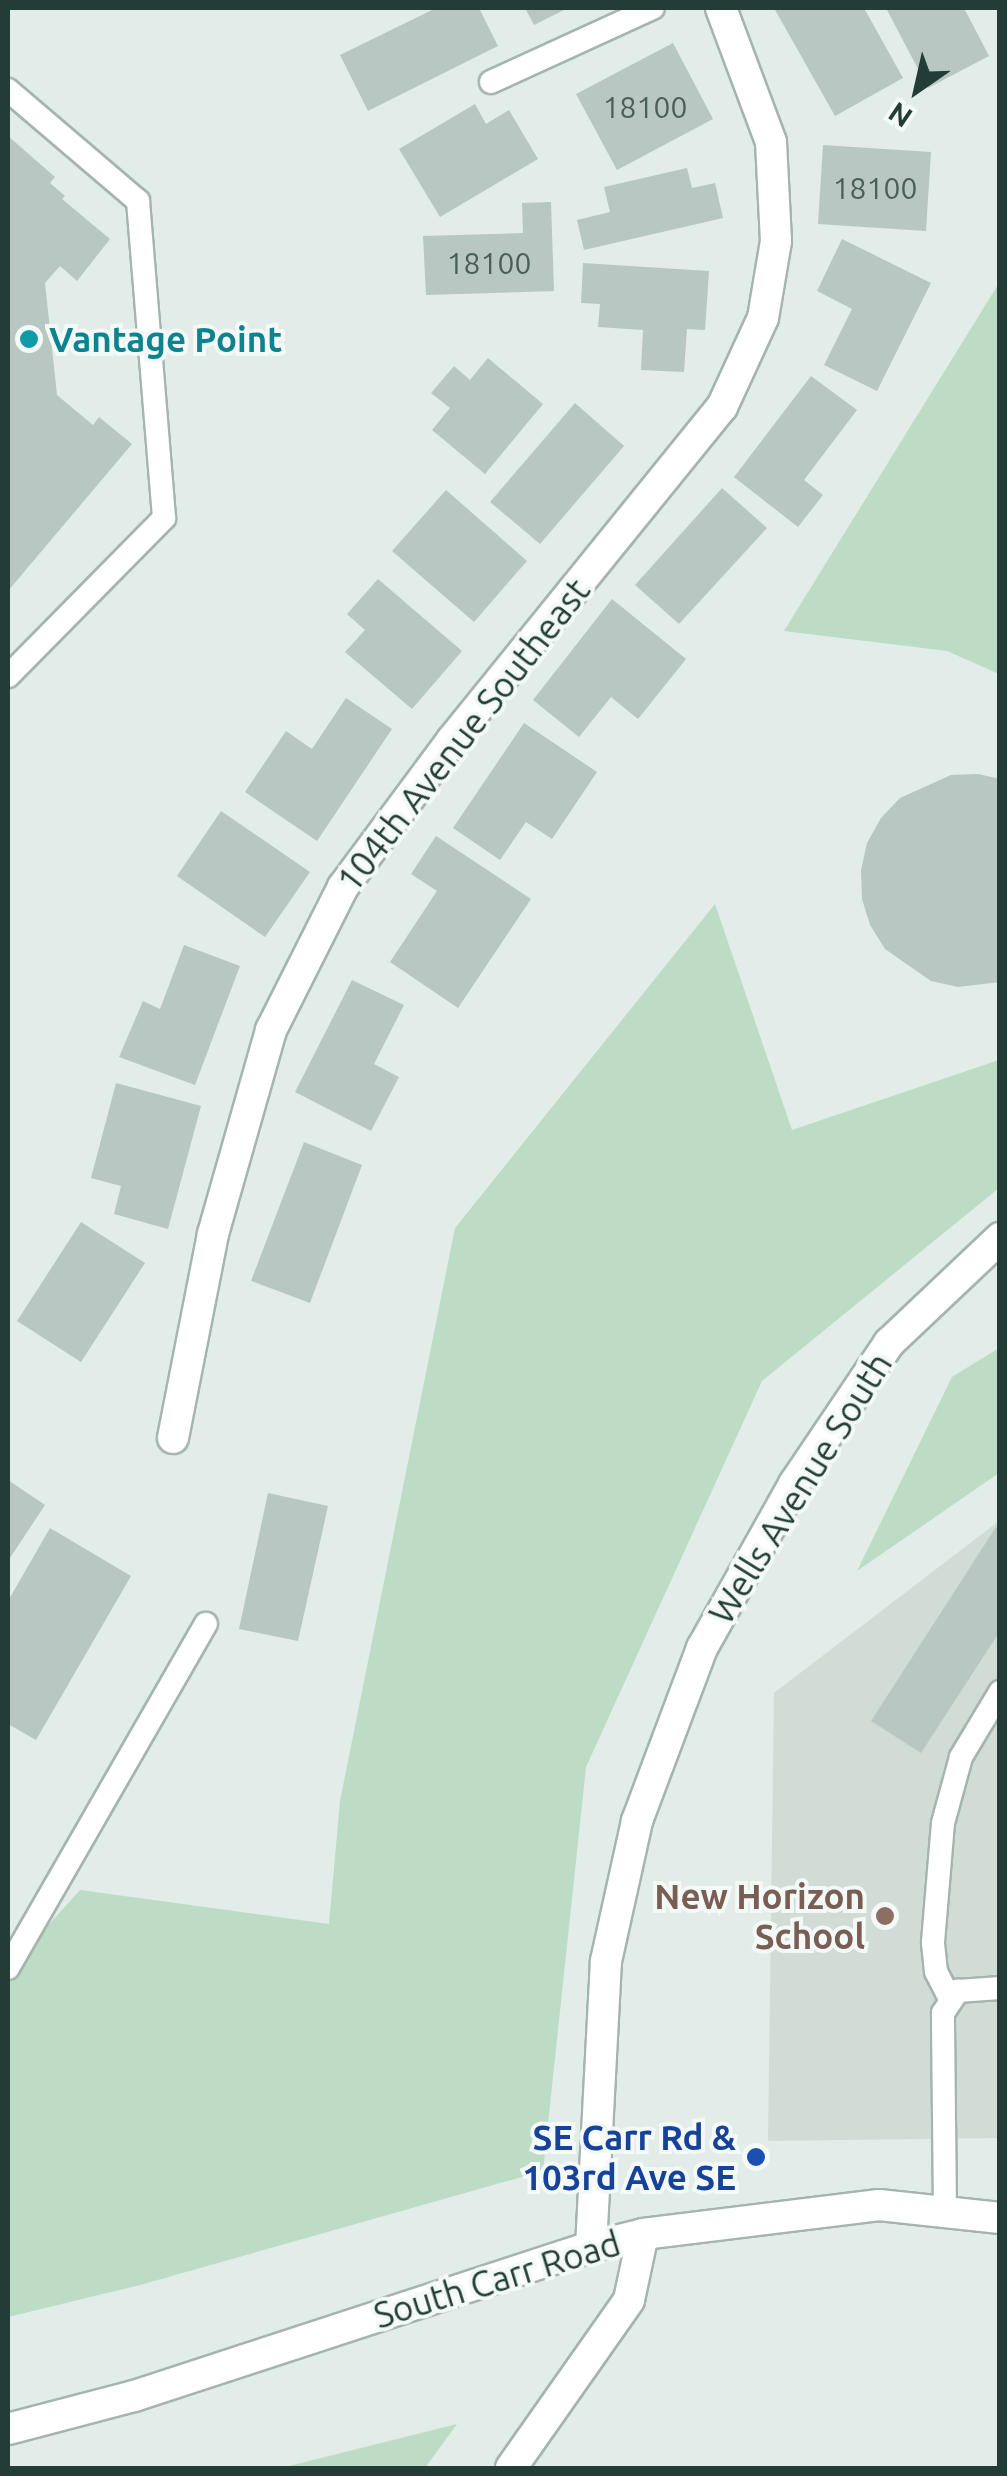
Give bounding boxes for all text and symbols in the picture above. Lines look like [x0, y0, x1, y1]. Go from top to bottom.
north arrow [867, 40, 967, 140]
house number: 18100 [603, 89, 687, 125]
text: N [883, 97, 917, 134]
house number: 18100 [833, 170, 917, 206]
house number: 18100 [447, 245, 531, 281]
place label: Vantage Point [49, 318, 282, 360]
marker: Vantage Point [18, 328, 40, 350]
street label: 104th Avenue Southeast [328, 570, 598, 900]
street label: Wells Avenue South [700, 1345, 900, 1631]
place label: New Horizon School [654, 1875, 865, 1957]
marker: New Horizon School [874, 1905, 896, 1927]
place label: SE Carr Rd & 103rd Ave SE [522, 2116, 736, 2198]
marker: SE Carr Rd & 103rd Ave SE [745, 2146, 767, 2168]
street label: South Carr Road [369, 2222, 625, 2336]

